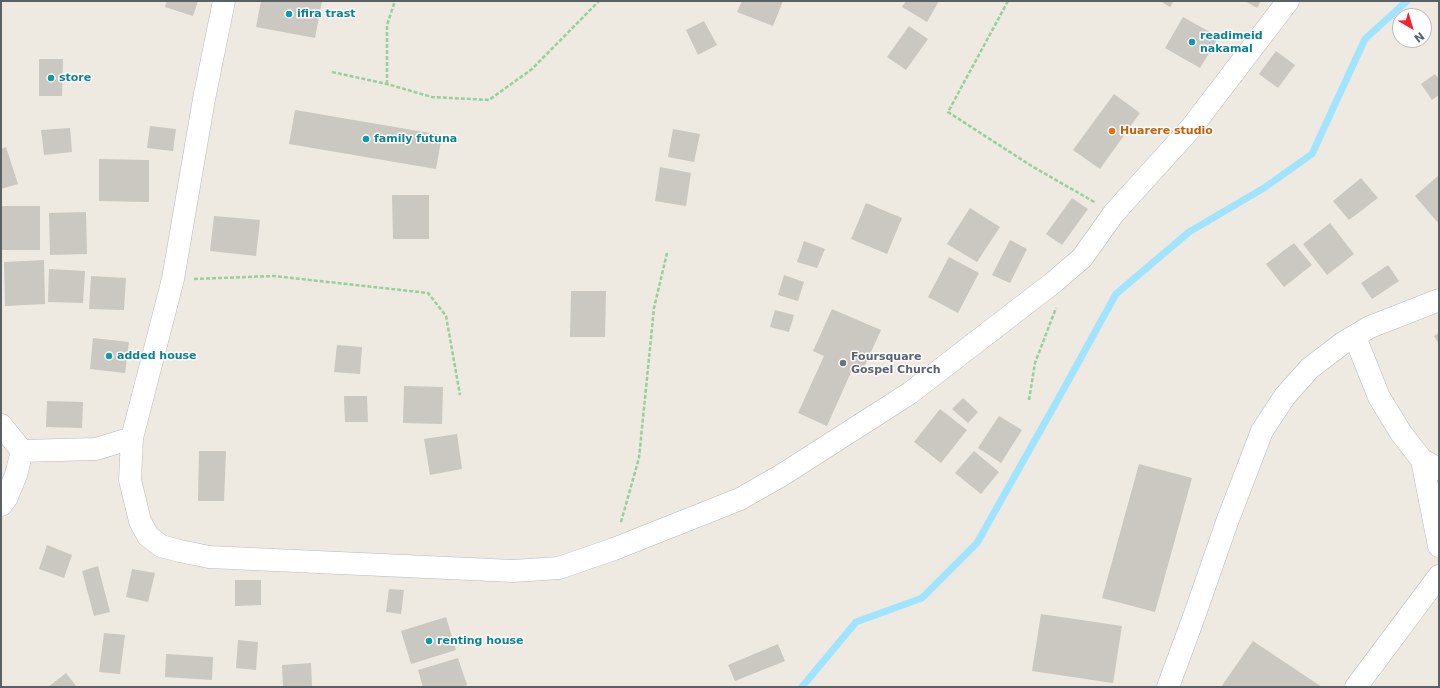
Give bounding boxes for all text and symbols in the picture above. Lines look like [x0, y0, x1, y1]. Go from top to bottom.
place label: ifira trast [297, 7, 356, 21]
north arrow [1392, 8, 1432, 48]
marker: ifira trast [284, 9, 294, 19]
place label: readimeid nakamal [1200, 29, 1263, 55]
text: N [1411, 29, 1427, 45]
marker: readimeid nakamal [1187, 37, 1197, 47]
place label: store [59, 71, 91, 85]
marker: store [46, 73, 56, 83]
place label: Huarere studio [1120, 124, 1213, 138]
marker: Huarere studio [1107, 126, 1117, 136]
place label: family futuna [374, 132, 457, 146]
marker: family futuna [361, 134, 371, 144]
place label: added house [117, 349, 197, 363]
place label: Foursquare Gospel Church [851, 350, 941, 376]
marker: added house [104, 351, 114, 361]
marker: Foursquare Gospel Church [838, 358, 848, 368]
place label: renting house [437, 634, 524, 648]
marker: renting house [424, 636, 434, 646]

